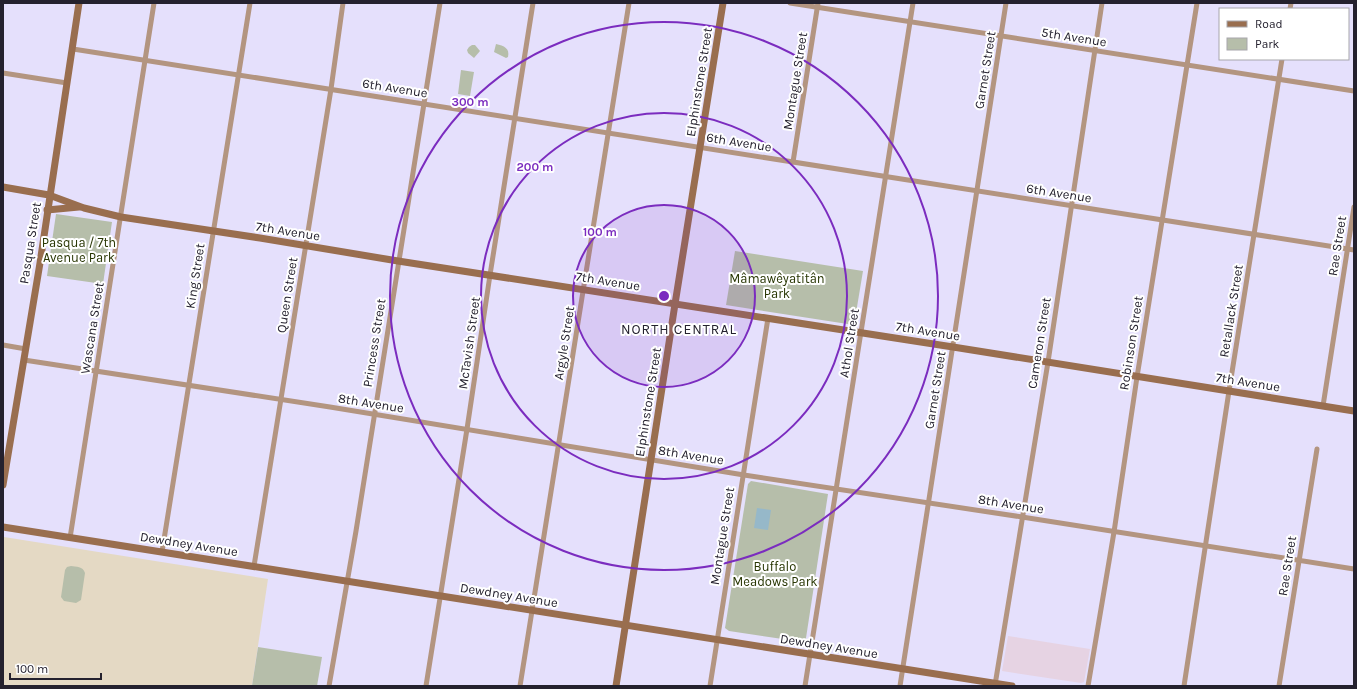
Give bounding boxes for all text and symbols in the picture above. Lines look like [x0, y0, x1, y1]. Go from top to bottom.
legend [1219, 8, 1349, 60]
text: Road [1255, 17, 1283, 31]
street label: 5th Avenue [1040, 24, 1108, 50]
street label: Elphinstone Street [683, 26, 715, 138]
street label: Garnet Street [971, 30, 999, 110]
street label: Montague Street [780, 31, 810, 131]
text: Park [1255, 37, 1280, 51]
street label: 6th Avenue [361, 75, 429, 101]
text: 300 m [451, 95, 489, 109]
street label: 6th Avenue [705, 129, 773, 155]
text: 200 m [517, 160, 553, 174]
street label: 6th Avenue [1025, 180, 1093, 206]
street label: Pasqua Street [16, 201, 45, 285]
street label: Rae Street [1325, 215, 1349, 277]
street label: 7th Avenue [255, 219, 321, 244]
text: 100 m [583, 225, 617, 239]
park label: Pasqua / 7th Avenue Park [42, 235, 116, 265]
street label: King Street [182, 242, 208, 310]
street label: Queen Street [274, 256, 300, 334]
street label: Retallack Street [1216, 263, 1246, 359]
street label: 7th Avenue [575, 269, 641, 294]
park label: Mâmawêyatitân Park [729, 271, 825, 301]
street label: Wascana Street [77, 281, 107, 375]
centre of rings [657, 289, 671, 303]
street label: Robinson Street [1116, 295, 1146, 391]
street label: McTavish Street [455, 296, 483, 390]
street label: Cameron Street [1024, 296, 1054, 390]
street label: Princess Street [360, 298, 388, 388]
street label: Argyle Street [551, 305, 577, 381]
street label: Athol Street [836, 307, 862, 379]
street label: 7th Avenue [895, 319, 961, 344]
district label: NORTH CENTRAL [621, 321, 737, 338]
street label: Elphinstone Street [632, 346, 664, 458]
street label: Garnet Street [921, 350, 949, 430]
street label: 7th Avenue [1215, 370, 1281, 395]
street label: 8th Avenue [337, 390, 405, 416]
street label: 8th Avenue [657, 442, 725, 468]
street label: Montague Street [707, 486, 737, 586]
street label: 8th Avenue [977, 491, 1045, 517]
street label: Dewdney Avenue [139, 529, 239, 559]
street label: Rae Street [1275, 535, 1299, 597]
park label: Buffalo Meadows Park [732, 559, 818, 589]
street label: Dewdney Avenue [459, 580, 559, 610]
street label: Dewdney Avenue [779, 631, 879, 661]
scale bar [10, 655, 101, 681]
text: 100 m [16, 662, 48, 676]

